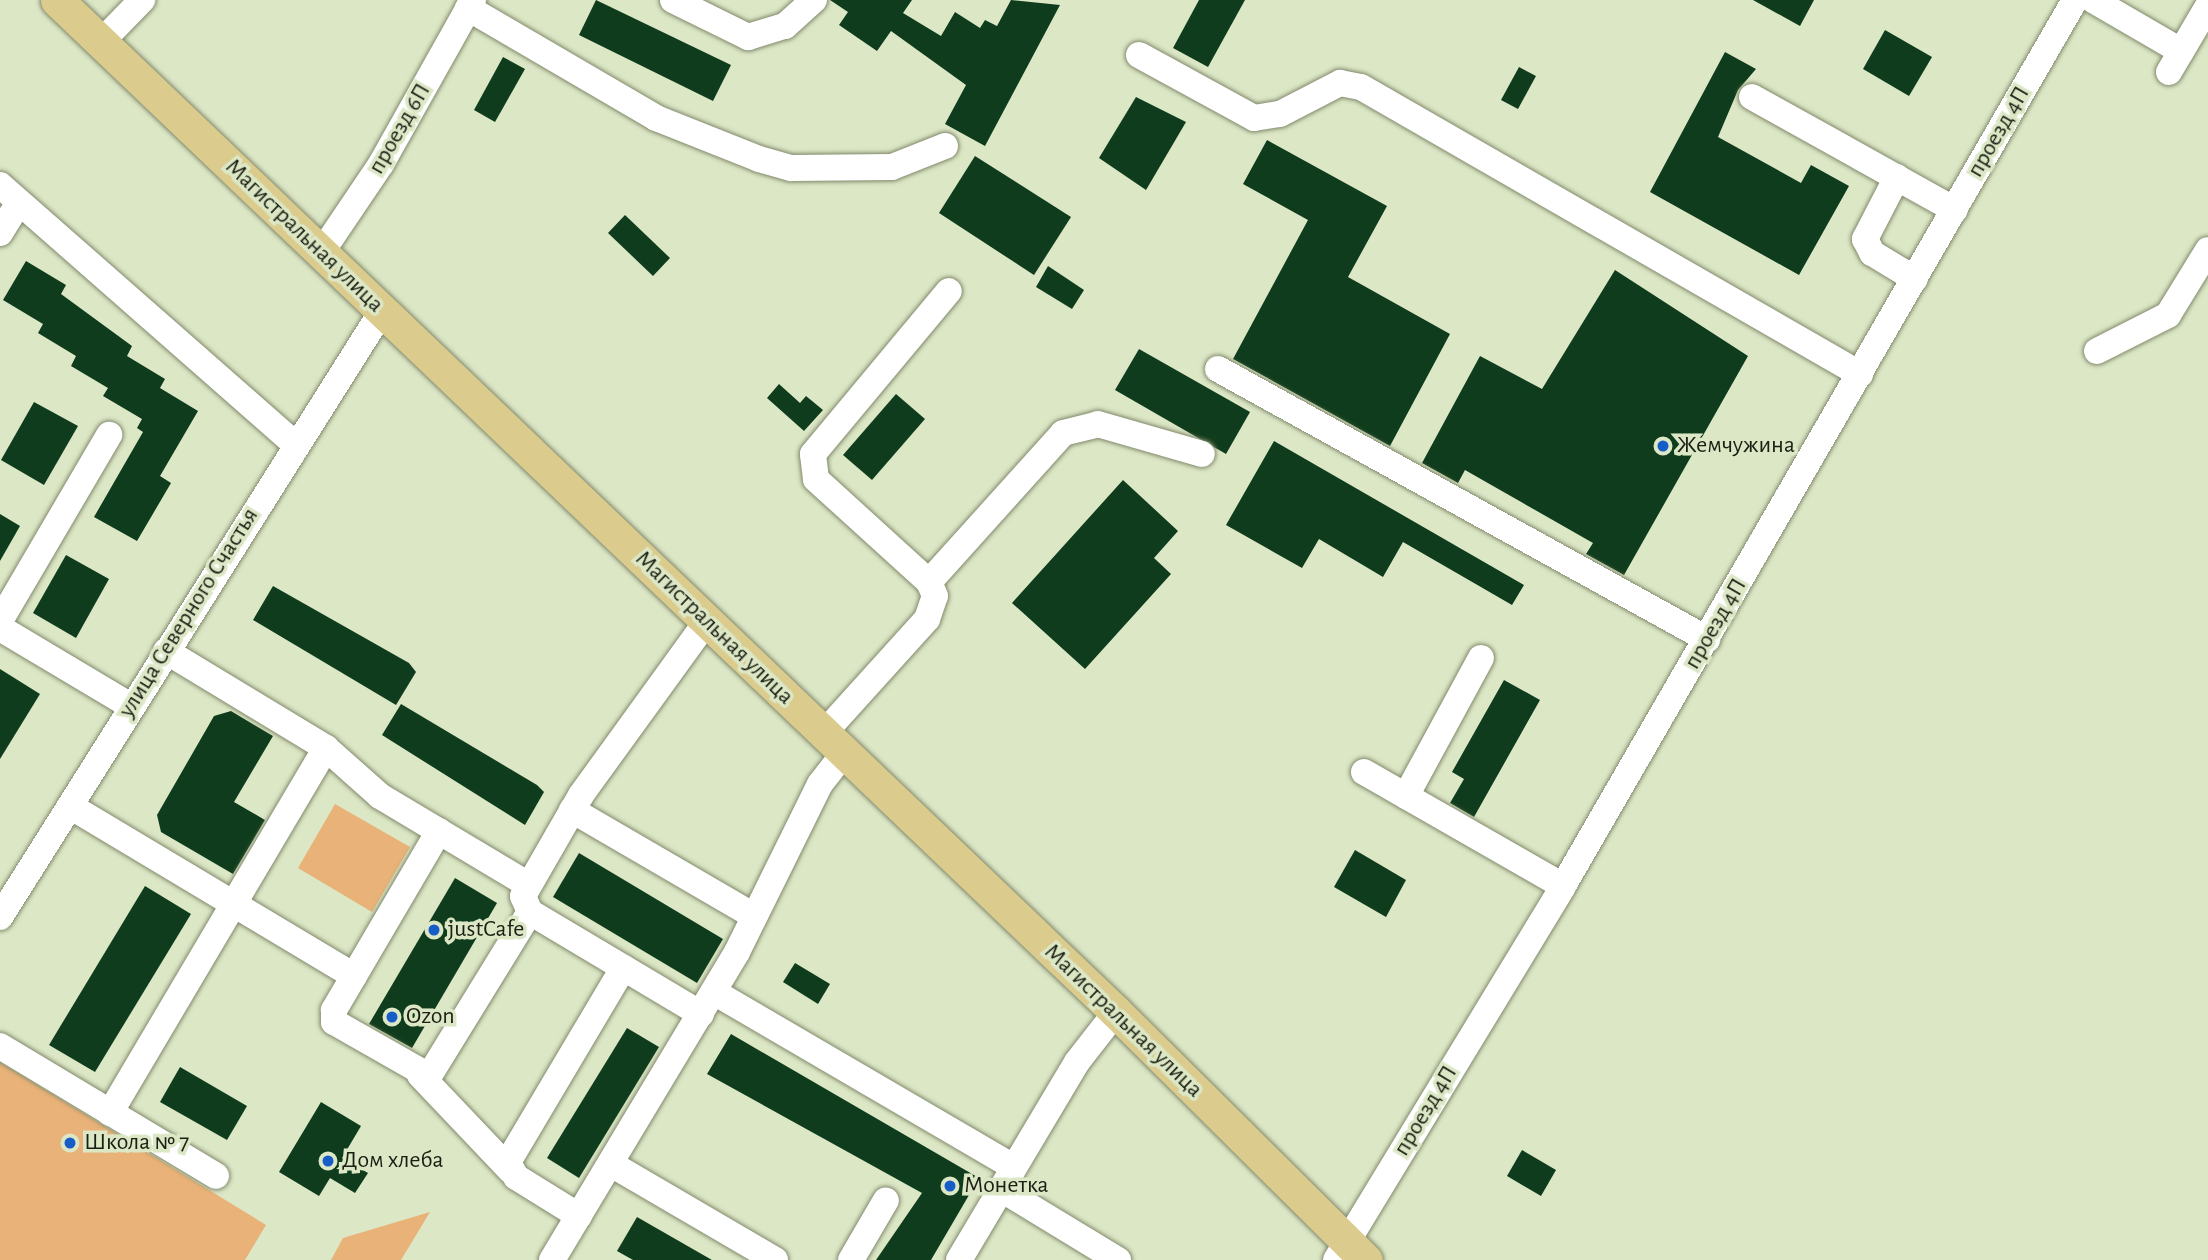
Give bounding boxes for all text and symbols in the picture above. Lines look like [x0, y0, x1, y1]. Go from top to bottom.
street label: проезд 6П [362, 78, 438, 180]
street label: проезд 4П [1961, 81, 2037, 183]
street label: Магистральная улица [219, 153, 389, 319]
place label: Жемчужина [1677, 432, 1795, 460]
marker: Жемчужина [1655, 438, 1671, 454]
street label: улица Северного Счастья [113, 503, 265, 723]
street label: Магистральная улица [629, 545, 799, 711]
street label: проезд 4П [1678, 573, 1754, 675]
place label: justCafe [448, 916, 524, 944]
marker: justCafe [426, 922, 442, 938]
street label: Магистральная улица [1038, 938, 1208, 1104]
place label: Ozon [406, 1003, 455, 1031]
marker: Ozon [384, 1009, 400, 1025]
street label: проезд 4П [1388, 1061, 1464, 1161]
place label: Школа № 7 [84, 1129, 189, 1157]
marker: Школа № 7 [62, 1135, 78, 1151]
place label: Дом хлеба [342, 1147, 443, 1175]
marker: Дом хлеба [320, 1153, 336, 1169]
place label: Монетка [964, 1172, 1049, 1200]
marker: Монетка [942, 1178, 958, 1194]

